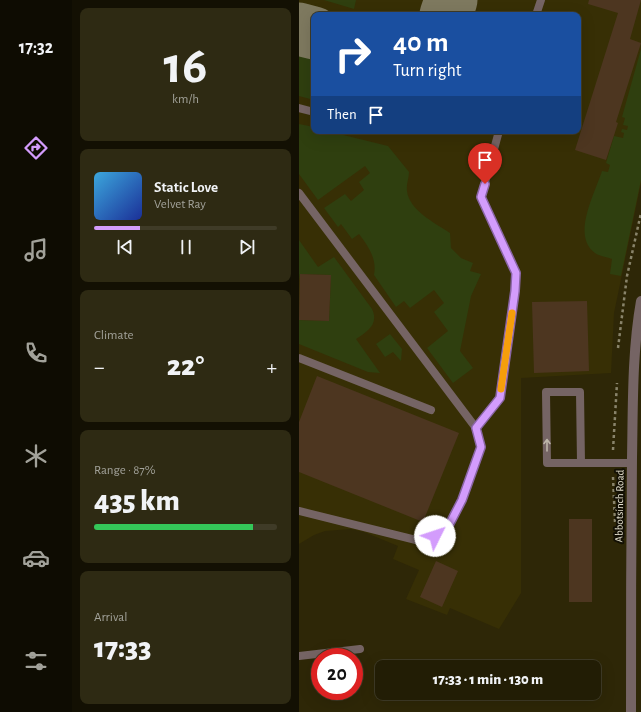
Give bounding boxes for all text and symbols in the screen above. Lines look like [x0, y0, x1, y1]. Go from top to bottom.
icon: right [327, 28, 379, 80]
text: 40 m [393, 29, 449, 57]
text: 17:32 [19, 39, 53, 57]
text: 16 [164, 40, 207, 92]
text: Turn right [393, 62, 462, 80]
text: km/h [172, 93, 199, 106]
icon: arrive [365, 104, 387, 126]
text: Then [327, 107, 357, 122]
icon: directions [22, 134, 50, 162]
pin [468, 143, 502, 184]
icon: arrive [474, 149, 496, 171]
text: Static Love [154, 180, 218, 195]
text: Velvet Ray [154, 198, 206, 211]
icon: music [22, 236, 50, 264]
icon: previous [114, 236, 136, 258]
icon: pause [175, 236, 197, 258]
icon: next [236, 236, 258, 258]
text: Climate [94, 329, 133, 342]
icon: phone [22, 339, 50, 367]
text: 22° [167, 351, 204, 381]
text: − [94, 356, 105, 378]
text: + [266, 356, 277, 378]
one-way arrow [543, 439, 550, 452]
icon: climate [22, 442, 50, 470]
text: Range · 87% [94, 464, 155, 477]
street label: Abbotsinch Road [613, 469, 626, 542]
text: 435 km [94, 486, 180, 516]
position arrow [414, 515, 456, 557]
icon: car [22, 544, 50, 572]
text: Arrival [94, 611, 127, 624]
text: 17:33 [94, 633, 151, 663]
icon: filters [22, 647, 50, 675]
speed limit sign: 20 [311, 648, 363, 700]
text: 17:33 · 1 min · 130 m [433, 672, 543, 687]

